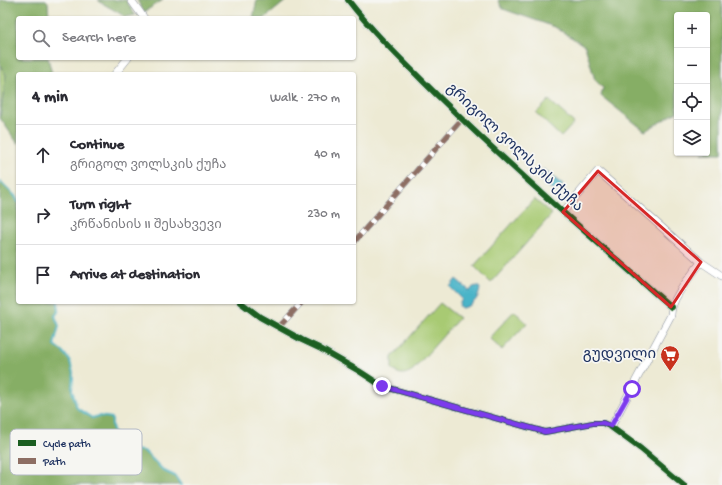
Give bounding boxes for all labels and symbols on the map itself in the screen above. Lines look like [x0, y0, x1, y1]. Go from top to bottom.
street label: გრიგოლ ვოლსკის ქუჩა [442, 80, 586, 216]
supermarket icon: გუდვილი [659, 344, 681, 372]
place label: გუდვილი [583, 346, 656, 364]
route end [373, 377, 391, 395]
route start [623, 380, 641, 398]
legend [10, 429, 142, 475]
text: Cycle path [43, 439, 91, 451]
text: Path [42, 457, 66, 469]

